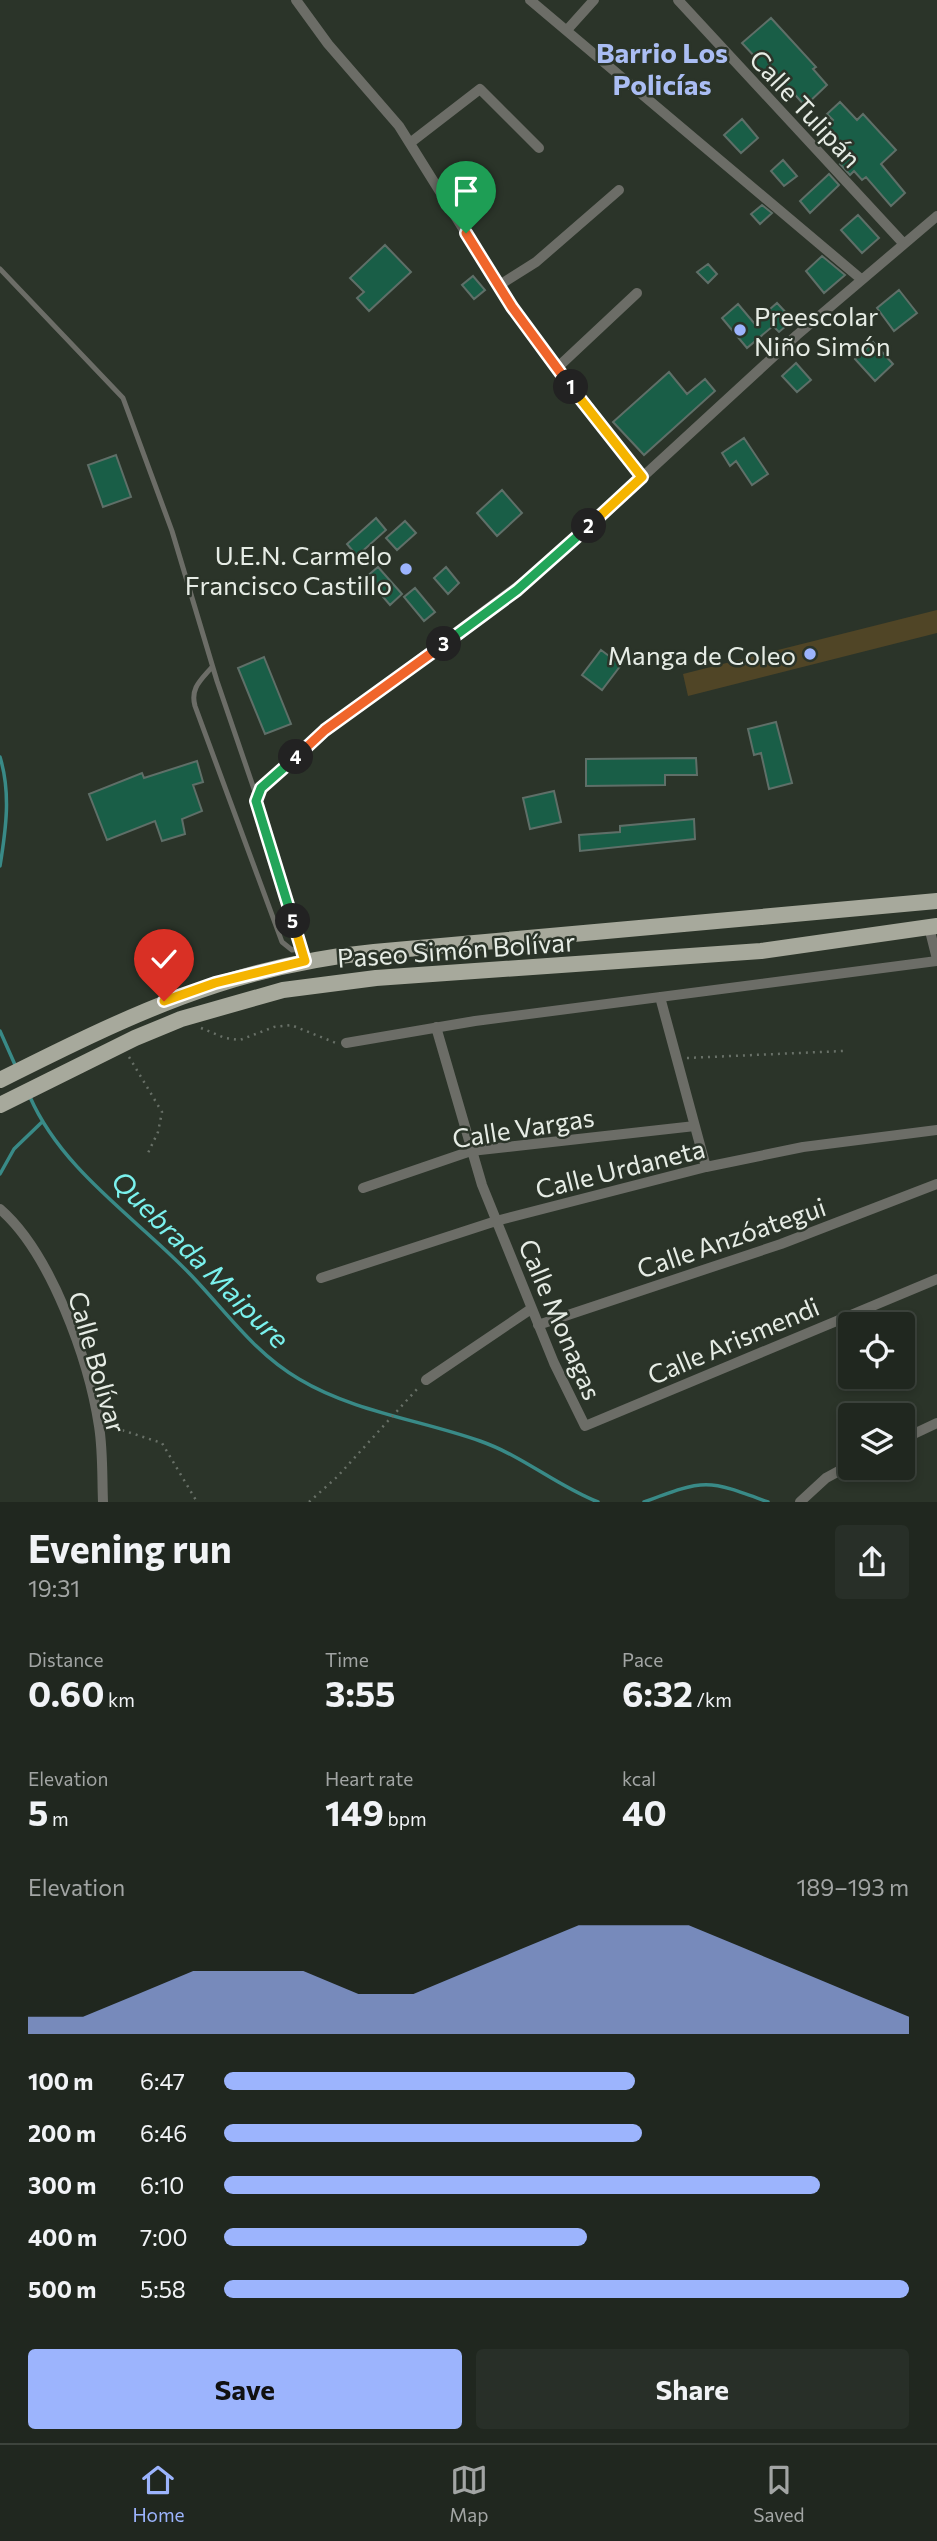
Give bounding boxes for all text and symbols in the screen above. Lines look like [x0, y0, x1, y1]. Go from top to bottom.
district label: Barrio Los Policías [596, 35, 728, 101]
street label: Calle Tulipán [744, 43, 868, 173]
pin [436, 161, 496, 233]
icon: arrive [447, 172, 485, 210]
place label: Preescolar Niño Simón [754, 300, 891, 361]
marker: Preescolar Niño Simón [732, 322, 748, 338]
pin: 1 [554, 370, 588, 404]
text: 1 [566, 375, 575, 398]
pin: 2 [572, 508, 606, 544]
text: 2 [583, 514, 594, 537]
place label: U.E.N. Carmelo Francisco Castillo [185, 539, 392, 600]
marker: U.E.N. Carmelo Francisco Castillo [398, 561, 414, 577]
pin: 3 [426, 626, 462, 662]
text: 3 [438, 632, 449, 655]
place label: Manga de Coleo [607, 639, 796, 670]
marker: Manga de Coleo [802, 646, 818, 662]
pin: 4 [278, 740, 314, 774]
text: 4 [290, 745, 301, 768]
pin: 5 [276, 904, 310, 939]
text: 5 [287, 909, 298, 932]
street label: Paseo Simón Bolívar [336, 925, 576, 973]
pin [134, 929, 194, 1001]
icon: check [145, 940, 183, 978]
street label: Calle Vargas [450, 1100, 596, 1154]
street label: Calle Urdaneta [532, 1132, 708, 1204]
water label: Quebrada Maipure [105, 1163, 297, 1355]
street label: Calle Anzóategui [633, 1190, 829, 1284]
street label: Calle Monagas [513, 1234, 609, 1404]
street label: Calle Bolívar [63, 1288, 133, 1436]
street label: Calle Arismendi [643, 1290, 823, 1390]
map controls [838, 1312, 915, 1480]
button: locate [838, 1312, 915, 1389]
button: layers [838, 1403, 915, 1480]
text: Evening run [28, 1524, 232, 1571]
button: share [835, 1525, 909, 1599]
text: 19:31 [28, 1574, 80, 1602]
text: Distance [28, 1648, 104, 1671]
text: Time [325, 1648, 369, 1671]
text: Pace [622, 1648, 663, 1671]
text: 0.60 [28, 1671, 104, 1714]
text: 3:55 [325, 1671, 395, 1714]
text: 6:32 [622, 1671, 693, 1714]
text: km [104, 1688, 135, 1711]
text: /km [693, 1688, 732, 1711]
text: Elevation [28, 1767, 108, 1790]
text: Heart rate [325, 1767, 413, 1790]
text: kcal [622, 1767, 656, 1790]
text: 5 [28, 1790, 48, 1833]
text: 149 [325, 1790, 384, 1833]
text: 40 [622, 1790, 667, 1833]
text: m [48, 1807, 69, 1830]
text: bpm [384, 1807, 427, 1830]
text: Elevation [28, 1873, 125, 1901]
text: 189–193 m [796, 1873, 909, 1901]
text: 100 m [28, 2067, 93, 2095]
text: 6:47 [140, 2067, 185, 2095]
text: 200 m [28, 2119, 96, 2147]
text: 6:46 [140, 2119, 187, 2147]
text: 300 m [28, 2171, 96, 2199]
text: 6:10 [140, 2171, 184, 2199]
text: 400 m [28, 2223, 97, 2251]
text: 7:00 [140, 2223, 188, 2251]
text: 500 m [28, 2275, 96, 2303]
text: 5:58 [140, 2275, 186, 2303]
button: Save [28, 2349, 462, 2429]
button: Share [476, 2349, 909, 2429]
tab: Home [132, 2461, 185, 2526]
tab: Map [449, 2461, 489, 2526]
tab: Saved [753, 2461, 805, 2526]

